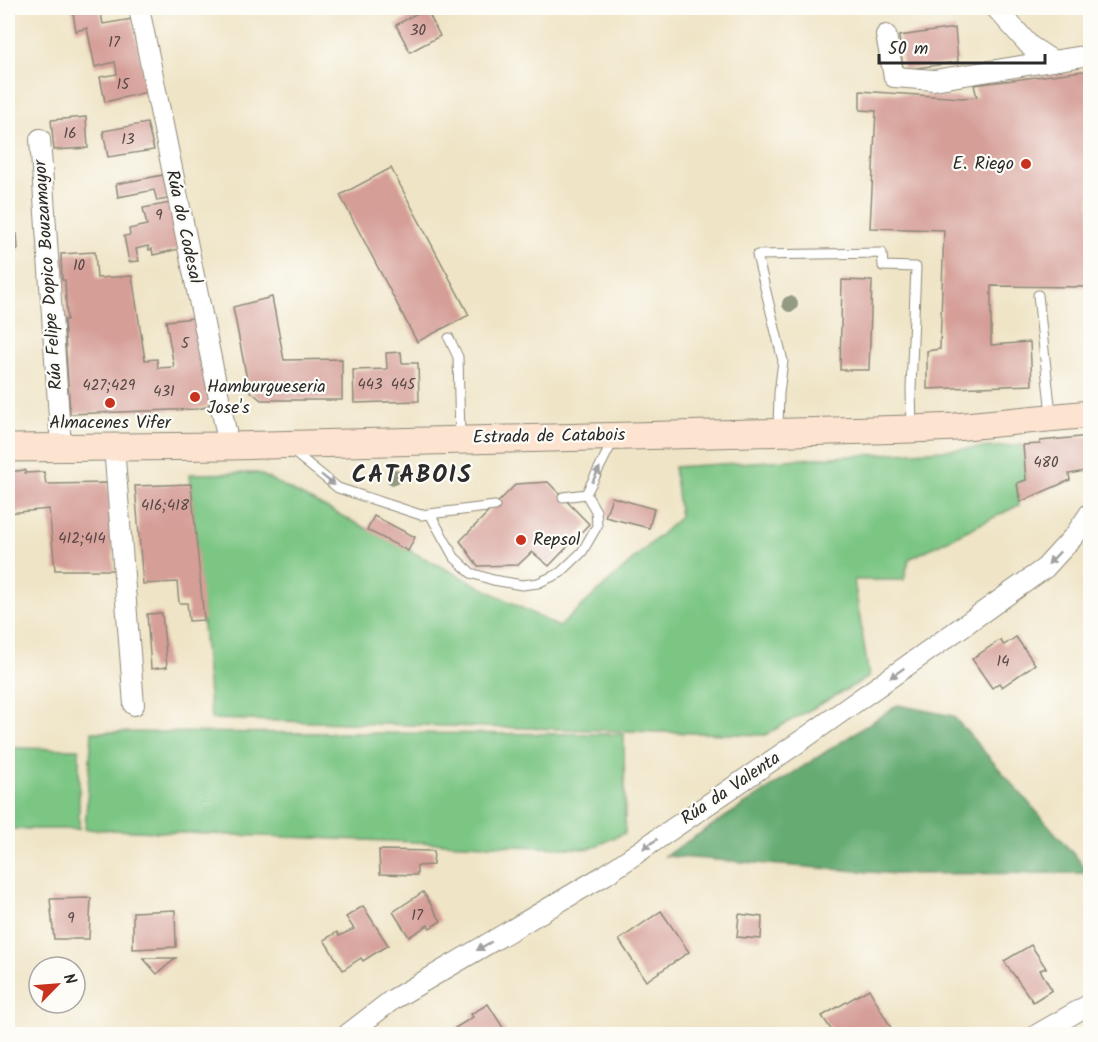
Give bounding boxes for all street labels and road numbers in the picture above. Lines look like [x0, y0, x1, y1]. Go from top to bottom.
street label: Rúa Felipe Dopico Bouzamayor [26, 158, 72, 391]
street label: Rúa do Codesal [157, 167, 209, 287]
street label: Estrada de Catabois [472, 421, 626, 453]
street label: Rúa da Valenta [675, 745, 787, 833]

